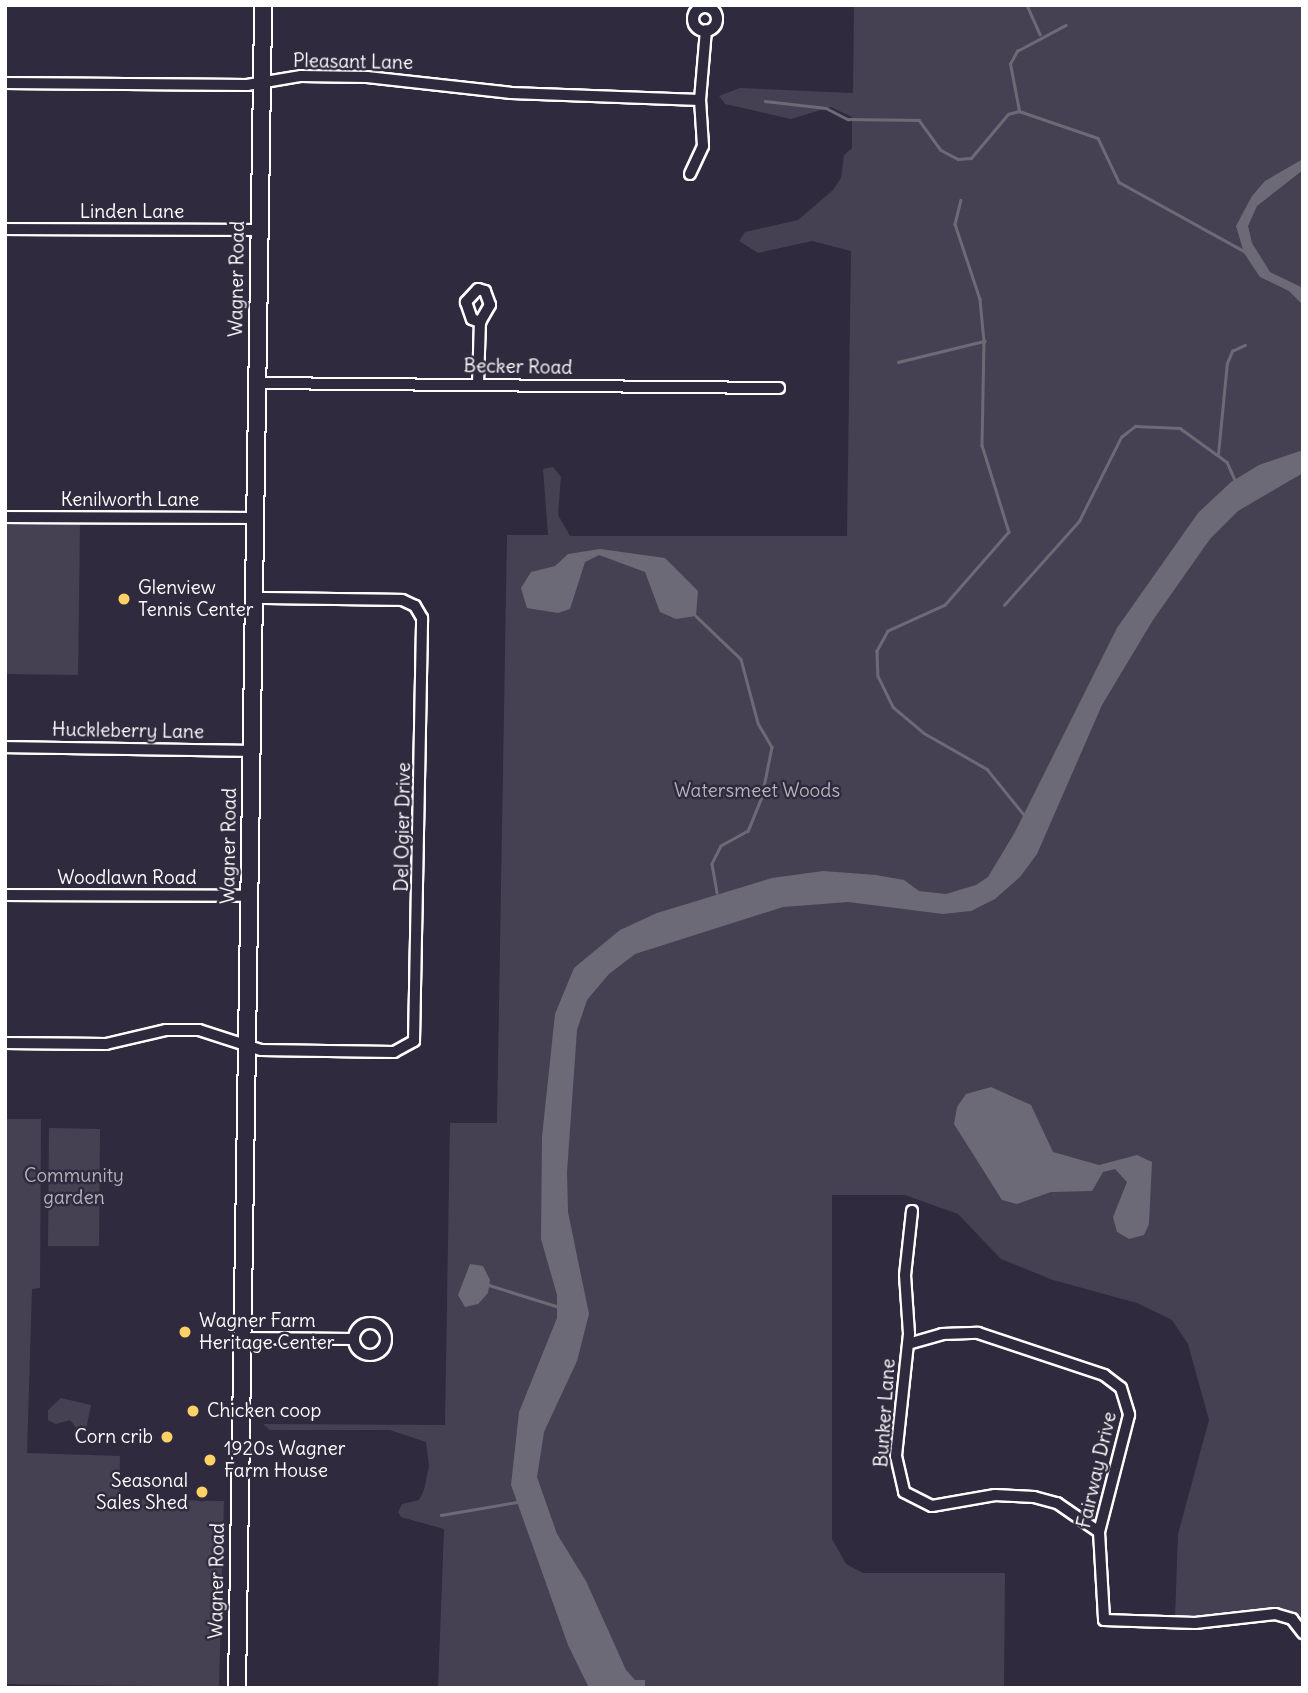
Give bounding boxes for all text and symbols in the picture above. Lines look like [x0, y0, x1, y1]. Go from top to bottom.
street label: Pleasant Lane [293, 50, 413, 74]
street label: Linden Lane [80, 201, 184, 223]
street label: Wagner Road [225, 221, 249, 337]
street label: Becker Road [463, 355, 573, 379]
street label: Kenilworth Lane [61, 489, 199, 511]
place label: Glenview Tennis Center [138, 577, 254, 621]
marker: Glenview Tennis Center [116, 591, 132, 607]
street label: Huckleberry Lane [52, 718, 204, 744]
street label: Del Ogier Drive [390, 762, 416, 892]
park label: Watersmeet Woods [674, 780, 840, 802]
street label: Wagner Road [217, 788, 241, 904]
street label: Woodlawn Road [57, 867, 197, 889]
park label: Community garden [24, 1165, 124, 1209]
place label: Wagner Farm Heritage Center [199, 1310, 335, 1354]
marker: Wagner Farm Heritage Center [177, 1324, 193, 1340]
street label: Bunker Lane [870, 1358, 900, 1468]
place label: Chicken coop [207, 1400, 321, 1422]
marker: Chicken coop [185, 1403, 201, 1419]
street label: Fairway Drive [1073, 1410, 1121, 1530]
place label: Corn crib [75, 1426, 153, 1448]
marker: Corn crib [159, 1429, 175, 1445]
place label: 1920s Wagner Farm House [224, 1438, 346, 1482]
marker: 1920s Wagner Farm House [202, 1452, 218, 1468]
place label: Seasonal Sales Shed [96, 1470, 188, 1514]
marker: Seasonal Sales Shed [194, 1484, 210, 1500]
street label: Wagner Road [205, 1523, 229, 1639]

